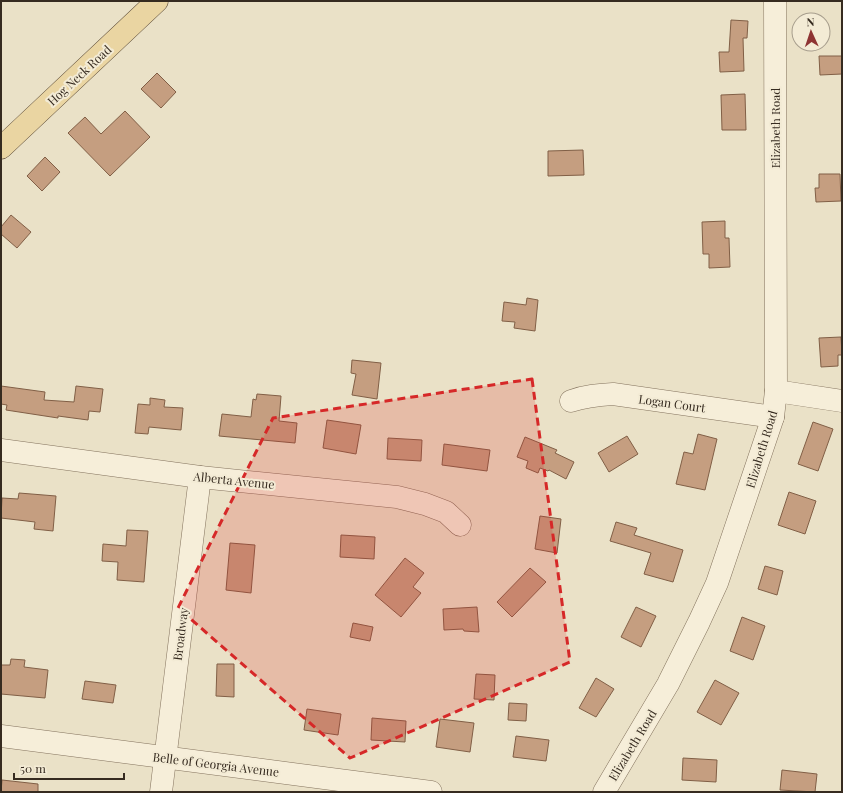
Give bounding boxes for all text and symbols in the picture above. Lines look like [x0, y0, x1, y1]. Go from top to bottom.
north arrow [791, 12, 831, 52]
text: N [806, 14, 815, 29]
street label: Hog Neck Road [44, 41, 114, 109]
street label: Elizabeth Road [767, 88, 783, 168]
street label: Logan Court [638, 390, 707, 416]
street label: Elizabeth Road [742, 408, 780, 490]
street label: Alberta Avenue [192, 468, 275, 492]
street label: Broadway [169, 607, 191, 661]
street label: Elizabeth Road [604, 706, 660, 784]
street label: Belle of Georgia Avenue [152, 748, 280, 780]
scale bar [14, 755, 124, 781]
text: 50 m [20, 760, 46, 776]

